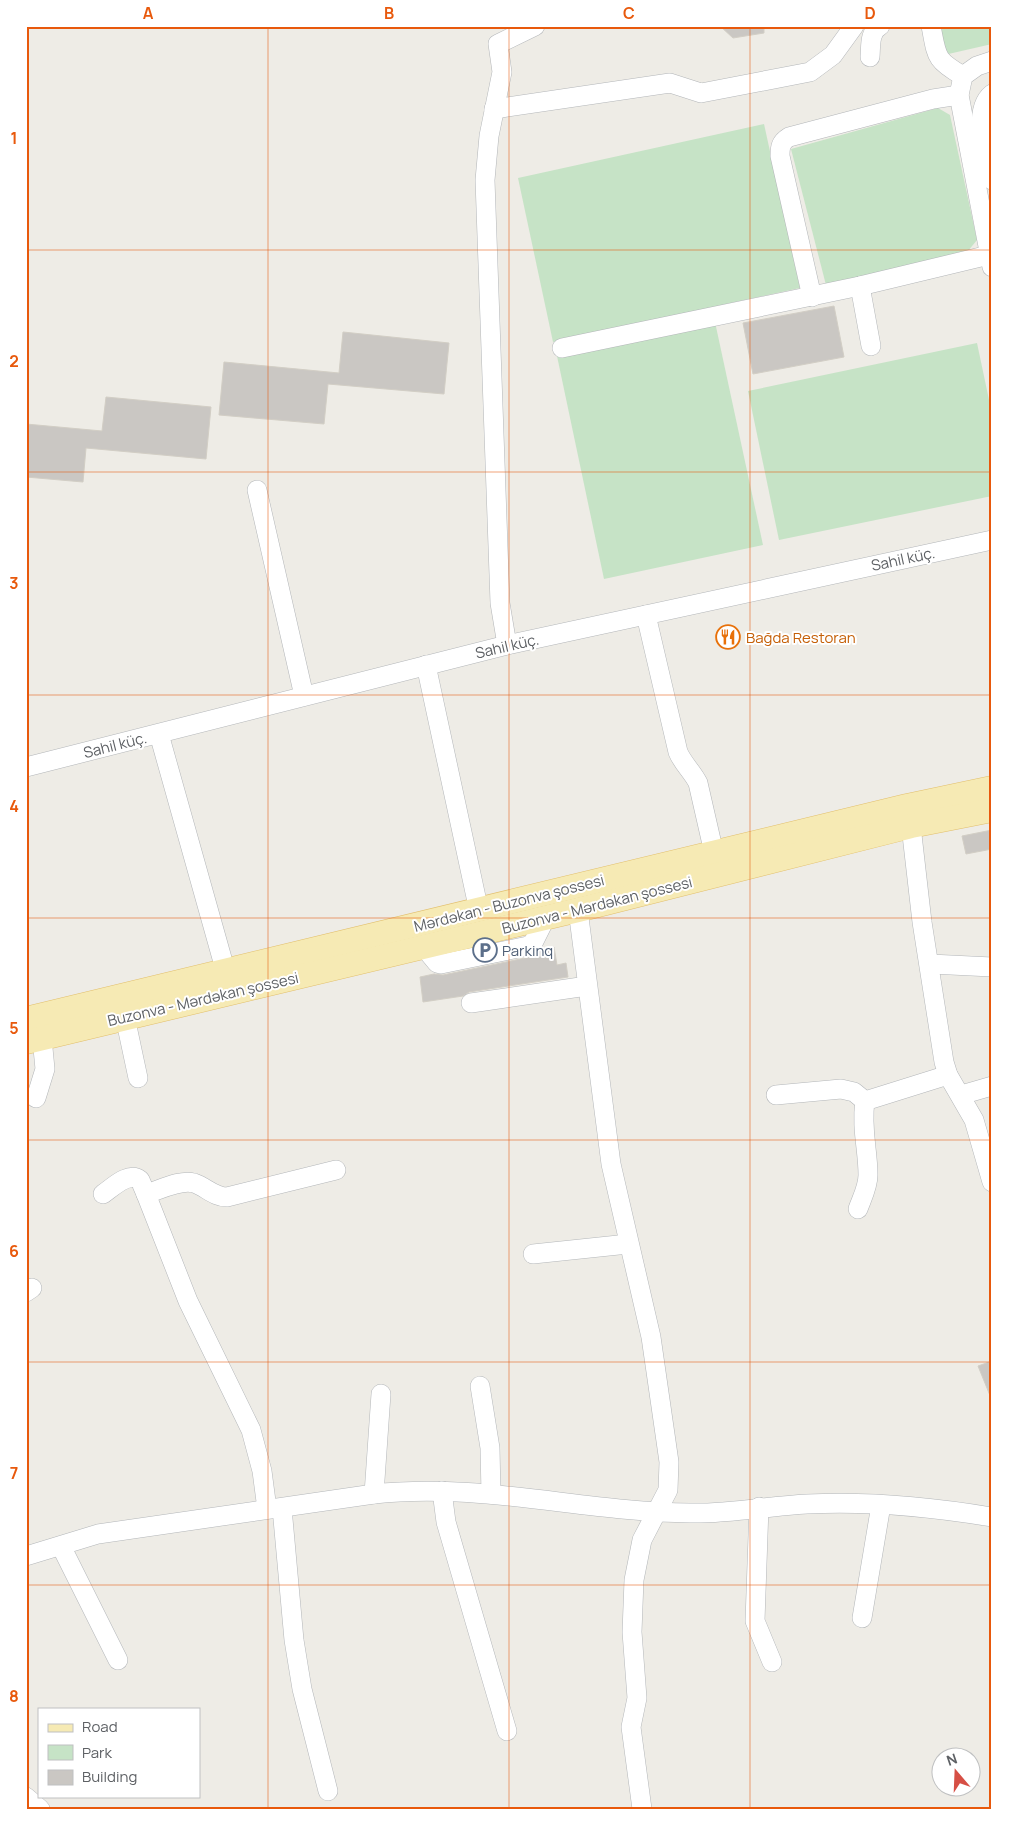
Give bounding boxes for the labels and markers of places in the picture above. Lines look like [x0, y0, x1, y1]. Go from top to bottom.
restaurant icon: Bağda Restoran [715, 624, 741, 650]
place label: Bağda Restoran [746, 627, 856, 648]
parking icon: Parkinq [472, 937, 498, 963]
place label: Parkinq [502, 940, 553, 961]

